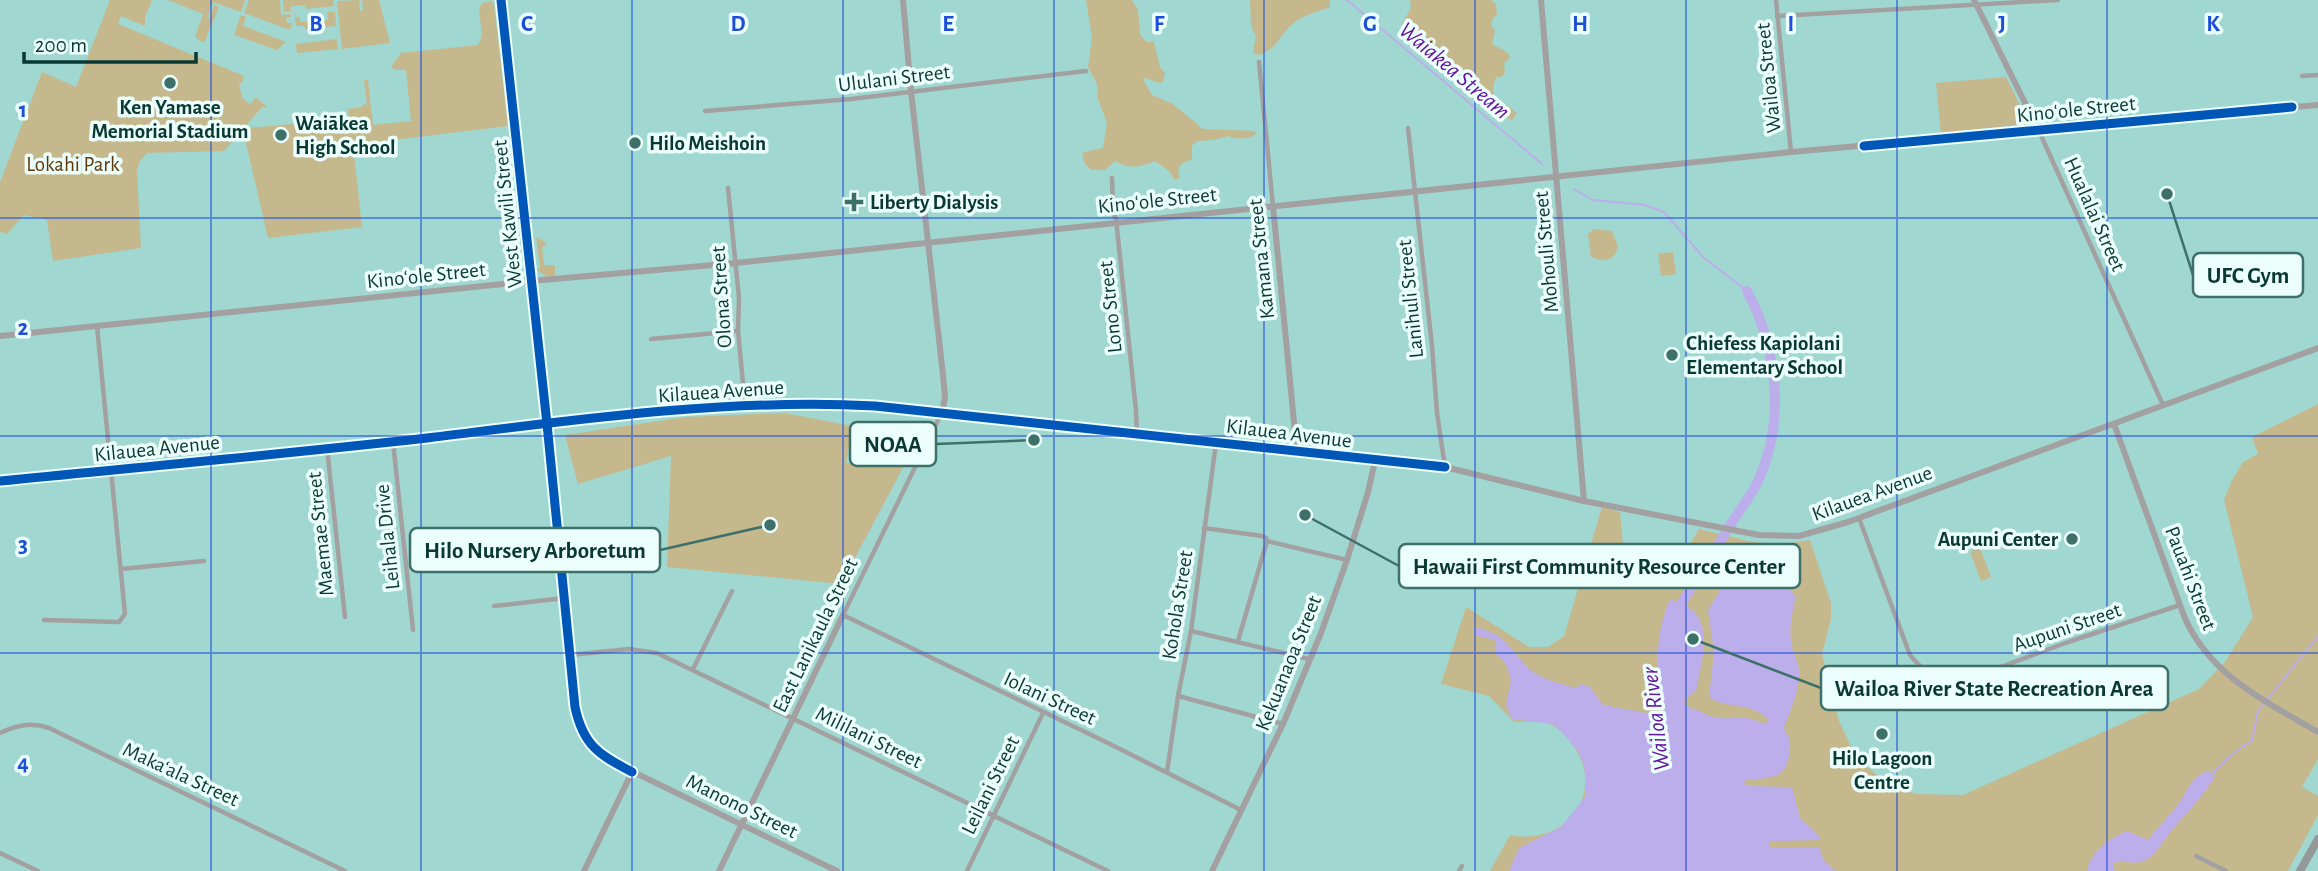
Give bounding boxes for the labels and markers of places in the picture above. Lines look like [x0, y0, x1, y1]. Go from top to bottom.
marker: Ken Yamase Memorial Stadium [162, 75, 178, 91]
place label: Ken Yamase Memorial Stadium [91, 97, 249, 142]
place label: Waiākea High School [295, 113, 396, 158]
marker: Waiākea High School [273, 127, 289, 143]
place label: Hilo Meishoin [649, 133, 766, 154]
marker: Hilo Meishoin [627, 135, 643, 151]
marker: Liberty Dialysis [844, 192, 864, 212]
place label: Liberty Dialysis [870, 192, 998, 213]
callout: UFC Gym [2193, 253, 2303, 297]
place label: Chiefess Kapiolani Elementary School [1686, 333, 1843, 378]
marker: Chiefess Kapiolani Elementary School [1664, 347, 1680, 363]
callout: NOAA [850, 422, 936, 466]
callout: Hilo Nursery Arboretum [410, 528, 660, 572]
place label: Aupuni Center [1938, 529, 2059, 550]
marker: Aupuni Center [2064, 531, 2080, 547]
callout: Hawaii First Community Resource Center [1399, 544, 1800, 588]
callout: Wailoa River State Recreation Area [1821, 666, 2168, 710]
marker: Hilo Lagoon Centre [1874, 726, 1890, 742]
place label: Hilo Lagoon Centre [1832, 748, 1932, 793]

